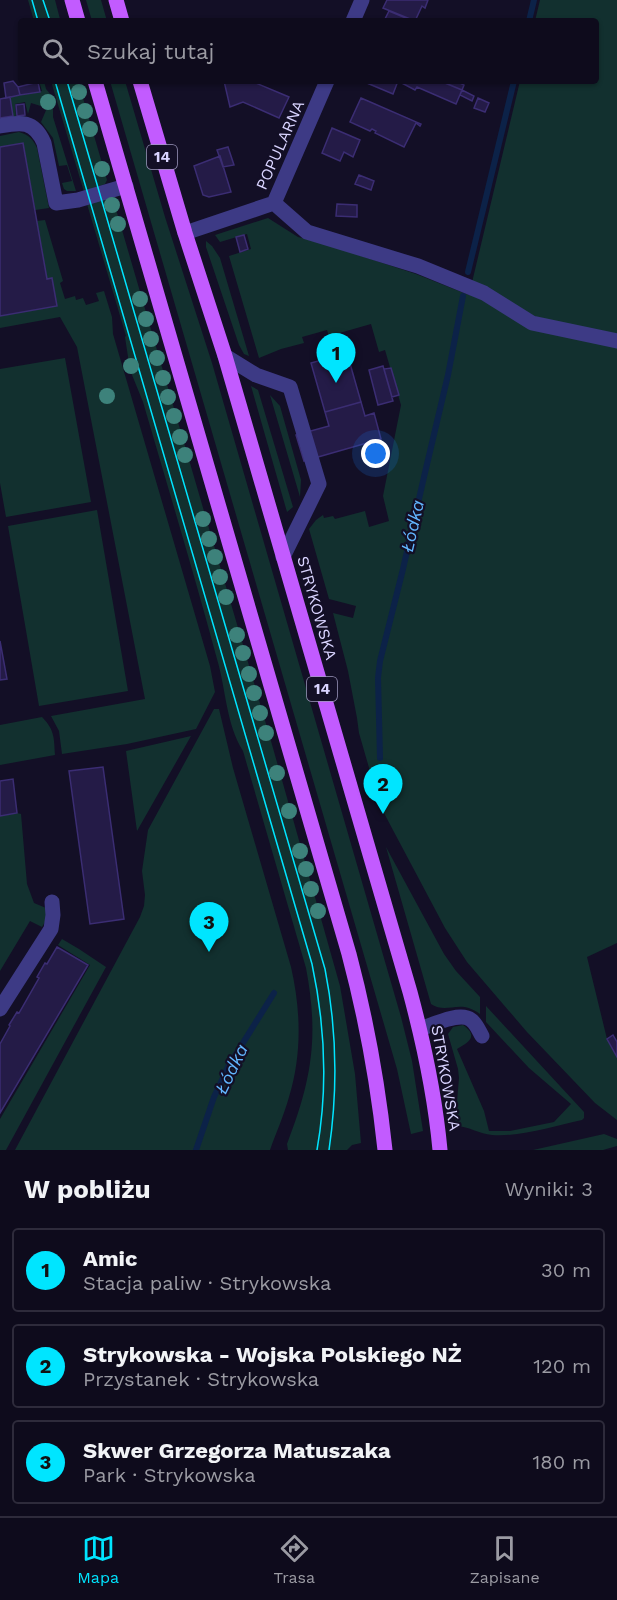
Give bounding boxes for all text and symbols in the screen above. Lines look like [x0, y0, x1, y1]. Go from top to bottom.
search box [18, 18, 599, 84]
icon: search [39, 35, 72, 68]
text: Szukaj tutaj [87, 39, 214, 64]
street label: POPULARNA [252, 97, 308, 193]
road number: 14 [147, 145, 177, 169]
pin: 1 [316, 334, 356, 383]
your location [361, 439, 390, 468]
water label: Łódka [396, 498, 428, 554]
street label: STRYKOWSKA [293, 554, 341, 662]
road number: 14 [307, 677, 337, 701]
pin: 2 [364, 764, 403, 814]
pin: 3 [190, 902, 228, 952]
street label: STRYKOWSKA [427, 1024, 465, 1133]
water label: Łódka [210, 1041, 252, 1097]
text: W pobliżu [24, 1174, 151, 1204]
text: Wyniki: 3 [505, 1177, 593, 1201]
text: Amic [83, 1246, 137, 1271]
text: 1 [41, 1258, 50, 1282]
text: 30 m [541, 1258, 591, 1282]
text: Stacja paliw · Strykowska [83, 1271, 331, 1295]
text: Strykowska - Wojska Polskiego NŻ [83, 1342, 462, 1367]
text: 2 [40, 1354, 51, 1378]
text: 120 m [533, 1354, 591, 1378]
text: Przystanek · Strykowska [83, 1367, 319, 1391]
text: Skwer Grzegorza Matuszaka [83, 1438, 391, 1463]
text: 3 [40, 1450, 51, 1474]
text: 180 m [533, 1450, 591, 1474]
text: Park · Strykowska [83, 1463, 256, 1487]
tab: Mapa [77, 1532, 119, 1587]
tab: Trasa [274, 1532, 315, 1587]
tab: Zapisane [470, 1532, 540, 1587]

